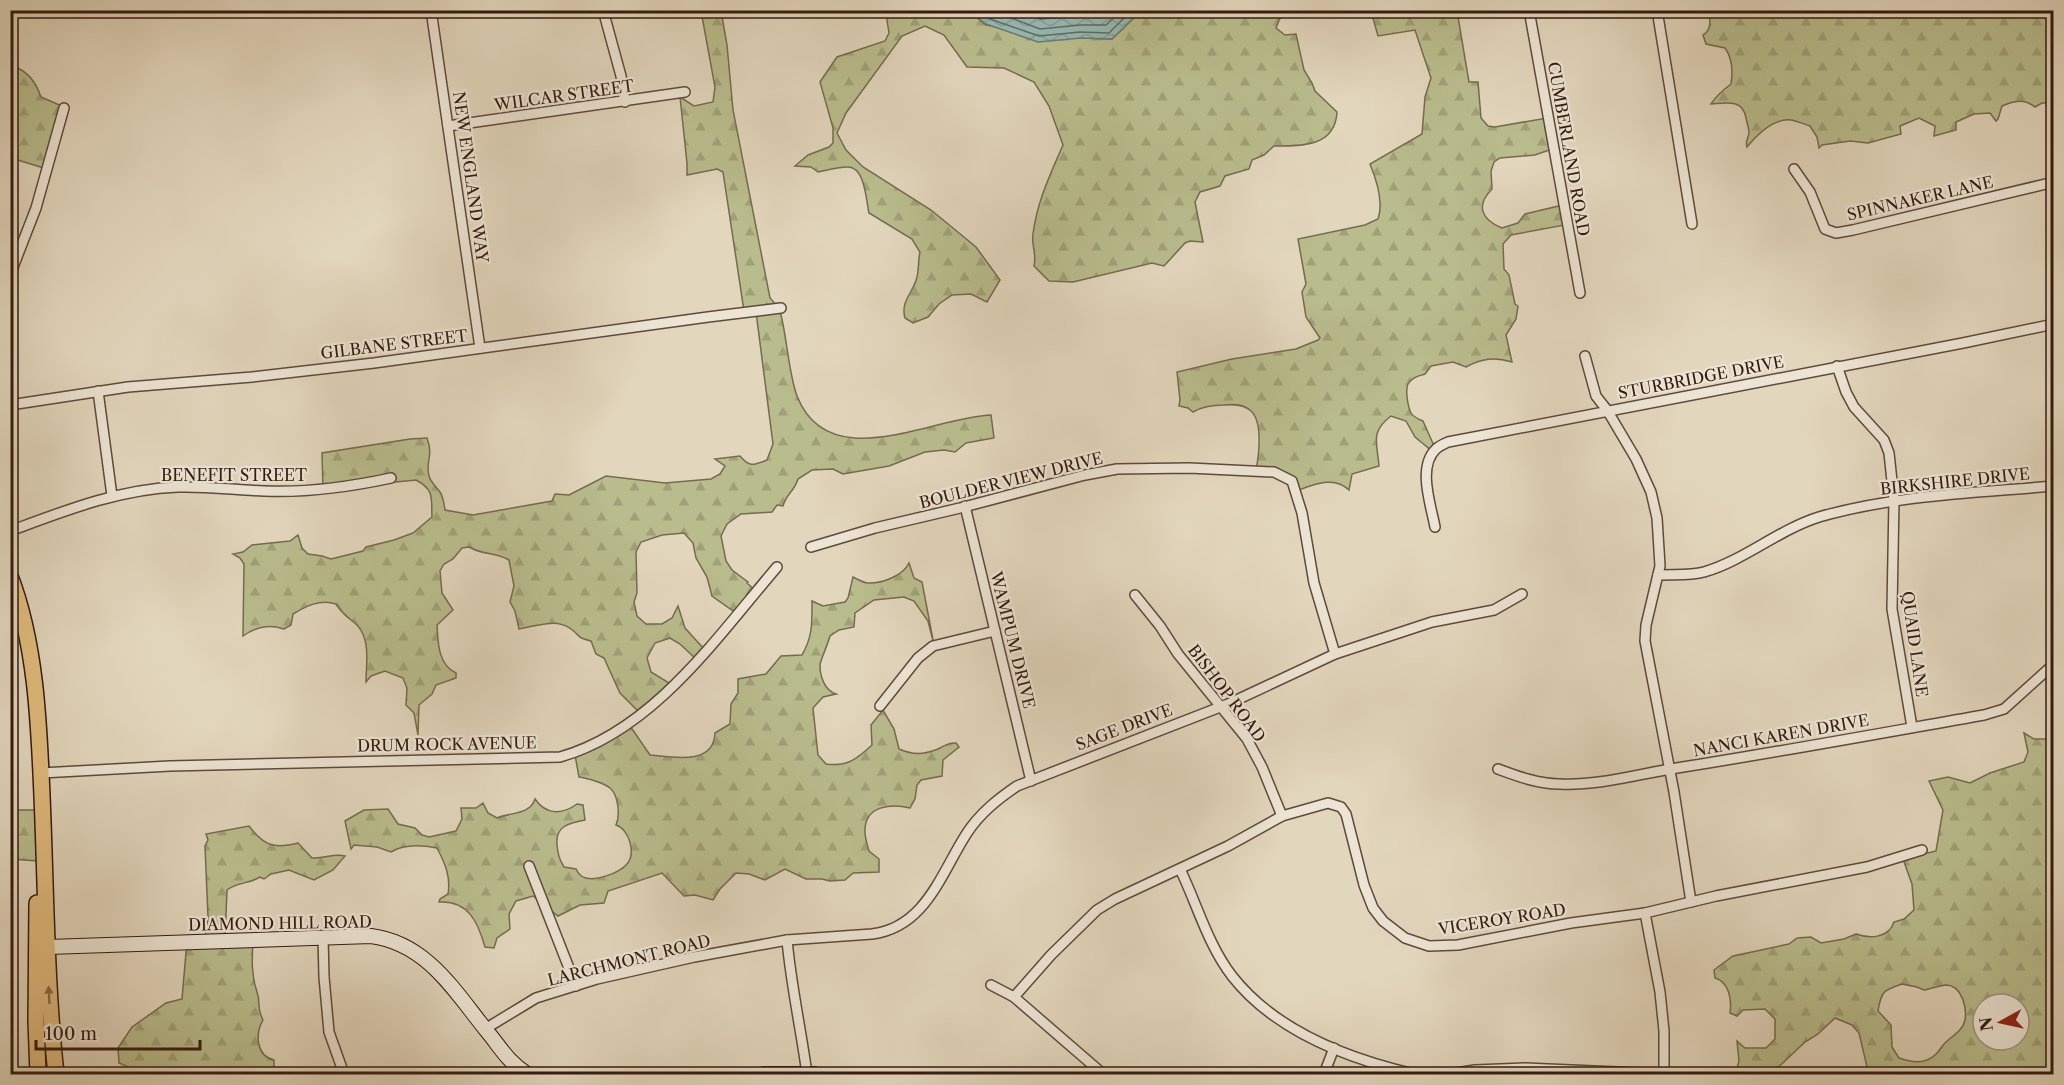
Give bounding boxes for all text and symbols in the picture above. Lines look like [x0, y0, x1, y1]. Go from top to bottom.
street label: CUMBERLAND ROAD [1544, 60, 1594, 238]
street label: WILCAR STREET [492, 75, 635, 115]
street label: NEW ENGLAND WAY [449, 90, 493, 265]
street label: SPINNAKER LANE [1845, 171, 1995, 225]
street label: GILBANE STREET [319, 325, 469, 363]
street label: STURBRIDGE DRIVE [1616, 351, 1786, 403]
street label: BOULDER VIEW DRIVE [917, 447, 1105, 513]
street label: BIRKSHIRE DRIVE [1879, 463, 2031, 499]
street label: BENEFIT STREET [161, 465, 307, 485]
street label: WAMPUM DRIVE [986, 568, 1040, 711]
street label: QUAID LANE [1898, 590, 1932, 698]
street label: BISHOP ROAD [1184, 640, 1270, 746]
street label: SAGE DRIVE [1073, 699, 1175, 755]
street label: NANCI KAREN DRIVE [1691, 710, 1871, 760]
street label: DRUM ROCK AVENUE [357, 732, 537, 756]
street label: VICEROY ROAD [1436, 899, 1567, 939]
street label: DIAMOND HILL ROAD [188, 911, 372, 935]
street label: LARCHMONT ROAD [545, 930, 713, 990]
one-way arrow [44, 986, 53, 1005]
north arrow [1971, 992, 2031, 1052]
scale bar [36, 1013, 200, 1051]
text: N [1975, 1016, 1997, 1032]
text: 100 m [45, 1023, 97, 1045]

